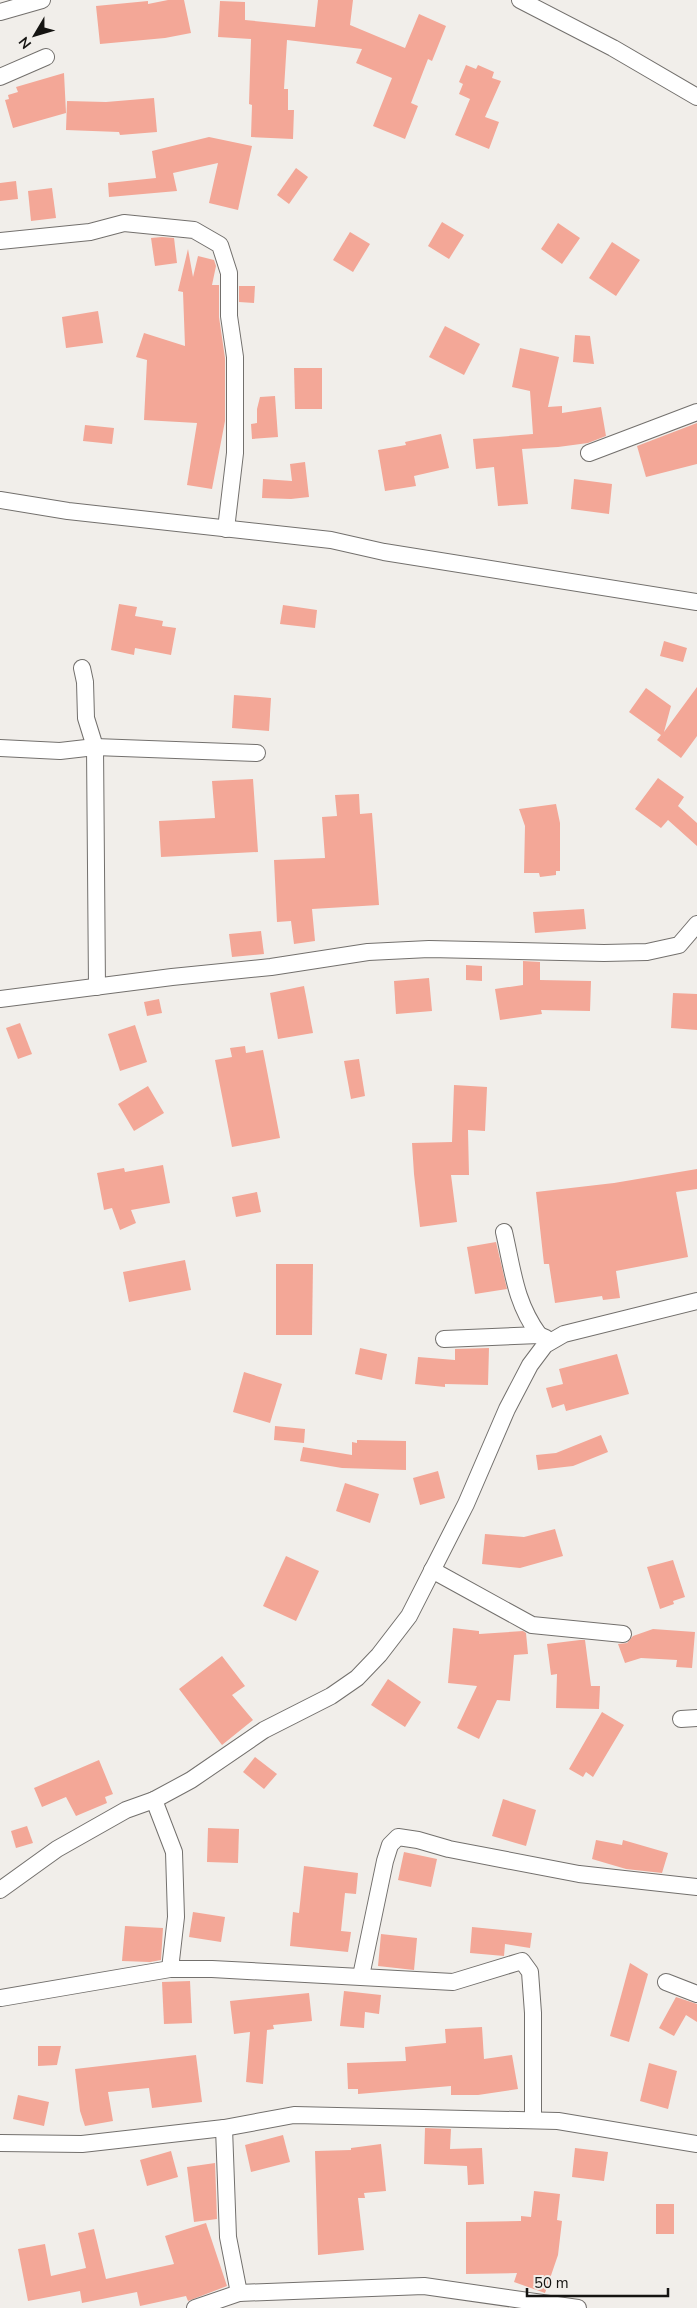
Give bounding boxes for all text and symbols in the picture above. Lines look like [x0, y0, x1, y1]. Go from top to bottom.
north arrow [10, 10, 60, 60]
text: N [14, 33, 36, 53]
scale bar [527, 2266, 668, 2298]
text: 50 m [534, 2273, 569, 2293]

